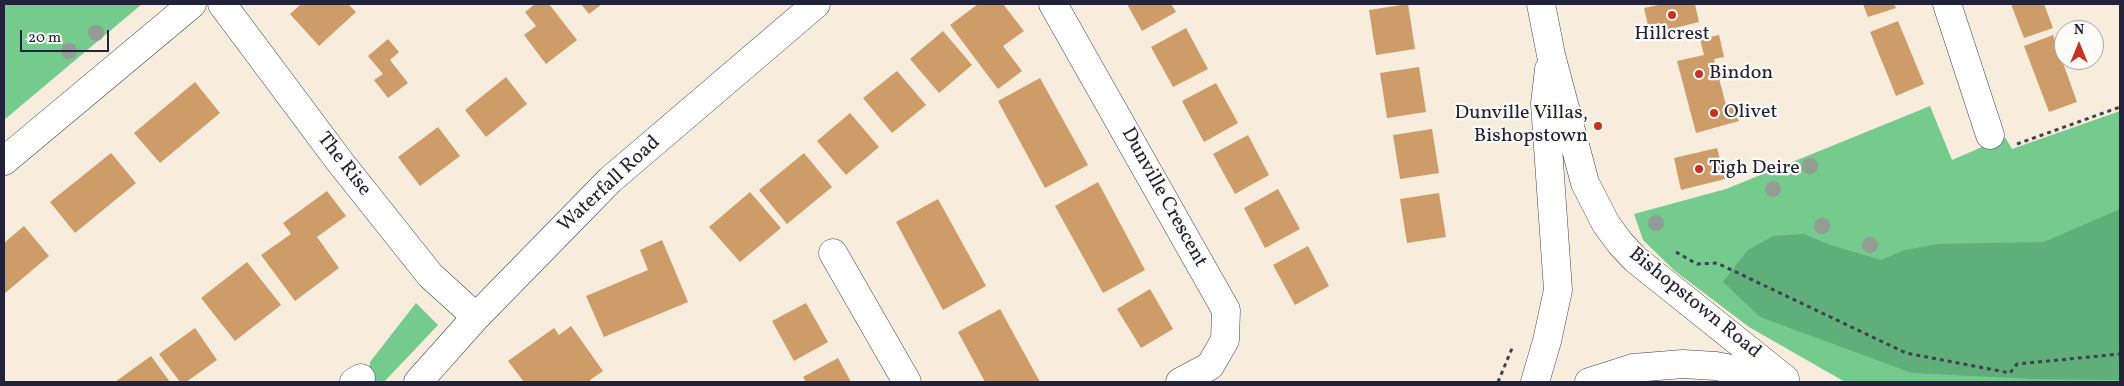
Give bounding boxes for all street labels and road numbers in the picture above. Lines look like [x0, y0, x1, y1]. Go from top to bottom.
street label: Dunville Crescent [1115, 124, 1211, 272]
street label: The Rise [311, 128, 375, 202]
street label: Waterfall Road [554, 132, 666, 238]
street label: Bishopstown Road [1623, 243, 1765, 365]

